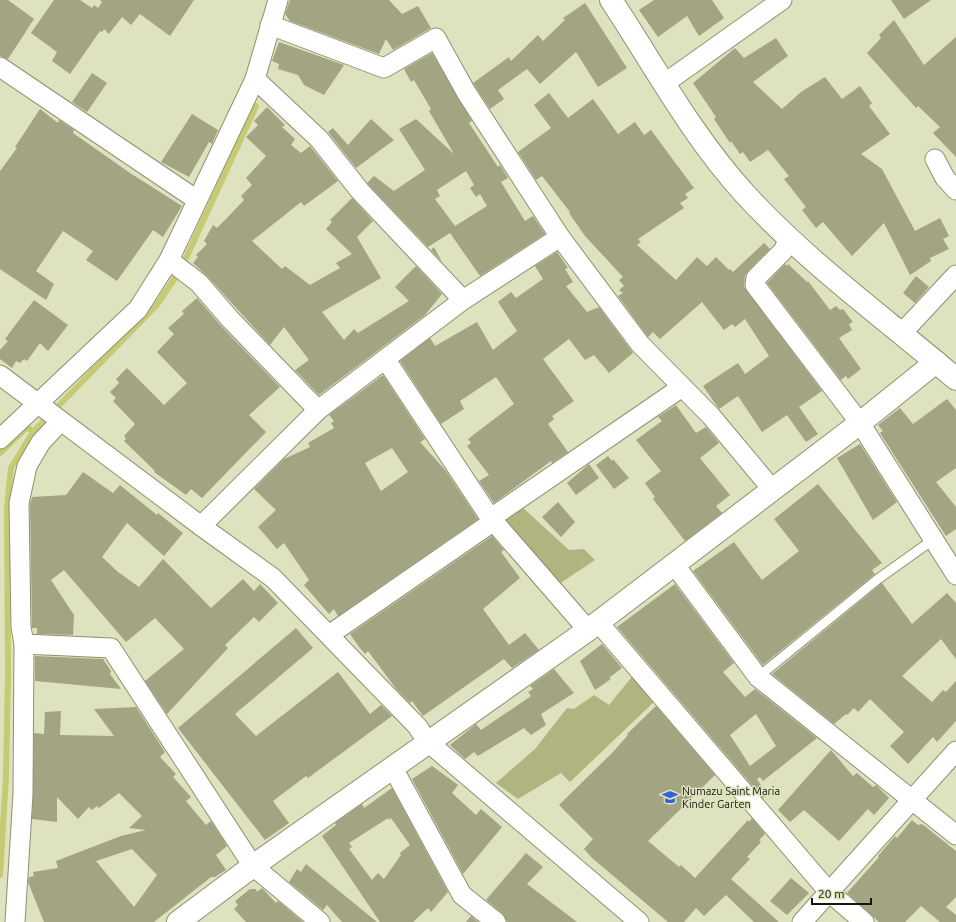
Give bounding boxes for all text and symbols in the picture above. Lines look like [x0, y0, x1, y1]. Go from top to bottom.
place label: Numazu Saint Maria Kinder Garten [682, 785, 780, 810]
school or university icon: Numazu Saint Maria Kinder Garten [661, 788, 679, 806]
scale bar [812, 880, 871, 906]
text: 20 m [818, 887, 845, 900]

